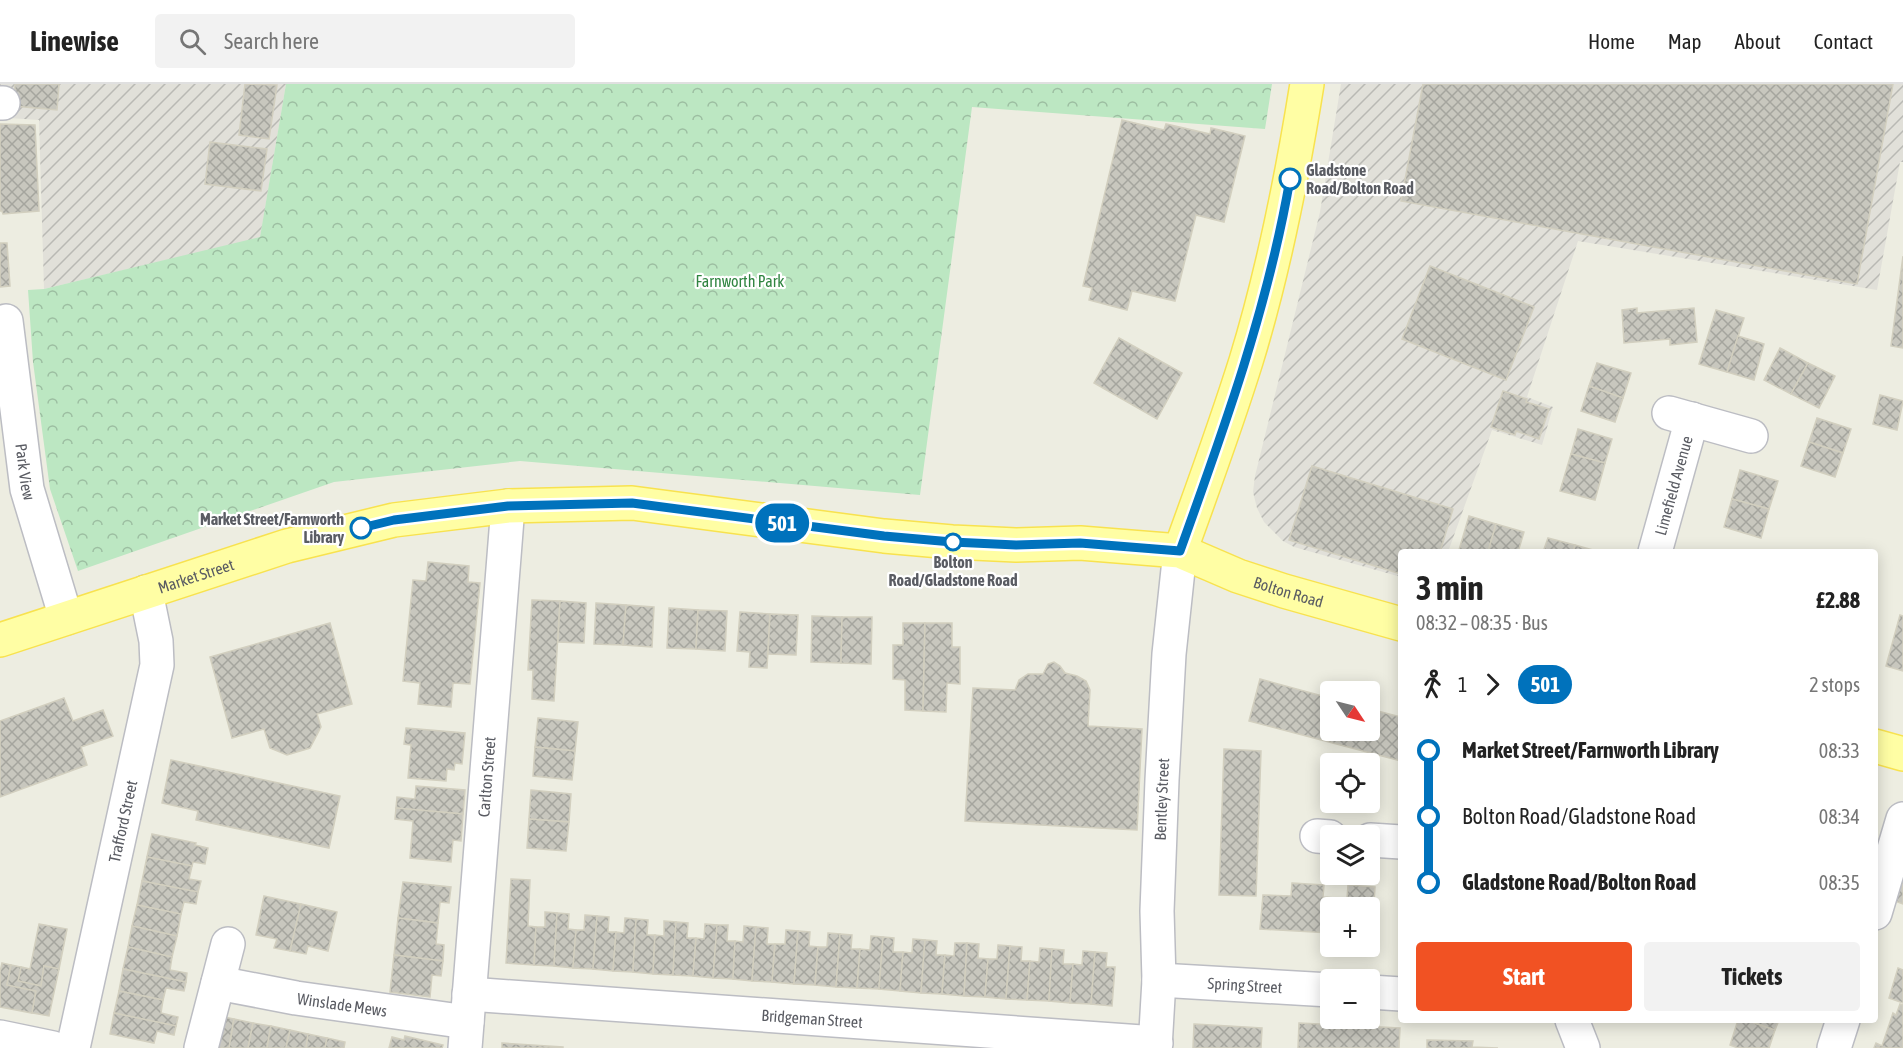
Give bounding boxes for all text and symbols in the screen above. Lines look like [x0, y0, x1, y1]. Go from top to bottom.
search box [155, 14, 575, 68]
text: Linewise [30, 25, 119, 57]
icon: search [176, 25, 209, 58]
text: Search here [224, 28, 319, 54]
text: Home [1588, 29, 1635, 53]
text: Map [1668, 29, 1702, 53]
text: About [1735, 29, 1781, 53]
text: Contact [1814, 29, 1873, 53]
place label: Gladstone Road/Bolton Road [1306, 161, 1414, 197]
marker: Gladstone Road/Bolton Road [1279, 168, 1301, 190]
park label: Farnworth Park [696, 272, 784, 290]
street label: Limefield Avenue [1651, 434, 1696, 537]
street label: Park View [12, 442, 39, 503]
line badge: 501 [748, 504, 816, 542]
place label: Market Street/Farnworth Library [200, 510, 344, 546]
text: 501 [767, 511, 797, 535]
marker: Market Street/Farnworth Library [350, 517, 372, 539]
marker: Bolton Road/Gladstone Road [944, 533, 962, 551]
place label: Bolton Road/Gladstone Road [888, 553, 1018, 589]
street label: Market Street [155, 555, 236, 597]
text: 3 min [1416, 569, 1483, 607]
street label: Bolton Road [1251, 573, 1325, 611]
text: £2.88 [1816, 587, 1860, 613]
text: 08:32 – 08:35 · Bus [1416, 611, 1548, 634]
icon: walk [1416, 668, 1449, 701]
icon: forward [1476, 668, 1509, 701]
text: 501 [1530, 672, 1560, 696]
text: 1 [1458, 673, 1467, 696]
text: 2 stops [1809, 673, 1860, 696]
north arrow [1320, 681, 1380, 741]
map controls [1320, 681, 1380, 1029]
street label: Carlton Street [474, 736, 499, 818]
text: Market Street/Farnworth Library [1462, 737, 1719, 763]
text: 08:33 [1819, 739, 1860, 762]
button: locate [1320, 753, 1380, 813]
street label: Bentley Street [1151, 757, 1172, 841]
street label: Trafford Street [105, 778, 141, 864]
text: Bolton Road/Gladstone Road [1462, 803, 1696, 829]
text: 08:34 [1819, 805, 1860, 828]
button: layers [1320, 825, 1380, 885]
text: Gladstone Road/Bolton Road [1462, 869, 1696, 895]
text: 08:35 [1819, 871, 1860, 894]
button: + [1320, 897, 1380, 957]
button: Start [1416, 942, 1632, 1011]
button: Tickets [1644, 942, 1860, 1011]
button: − [1320, 969, 1380, 1029]
street label: Spring Street [1207, 974, 1283, 996]
street label: Winslade Mews [296, 989, 389, 1020]
street label: Bridgeman Street [761, 1006, 864, 1031]

